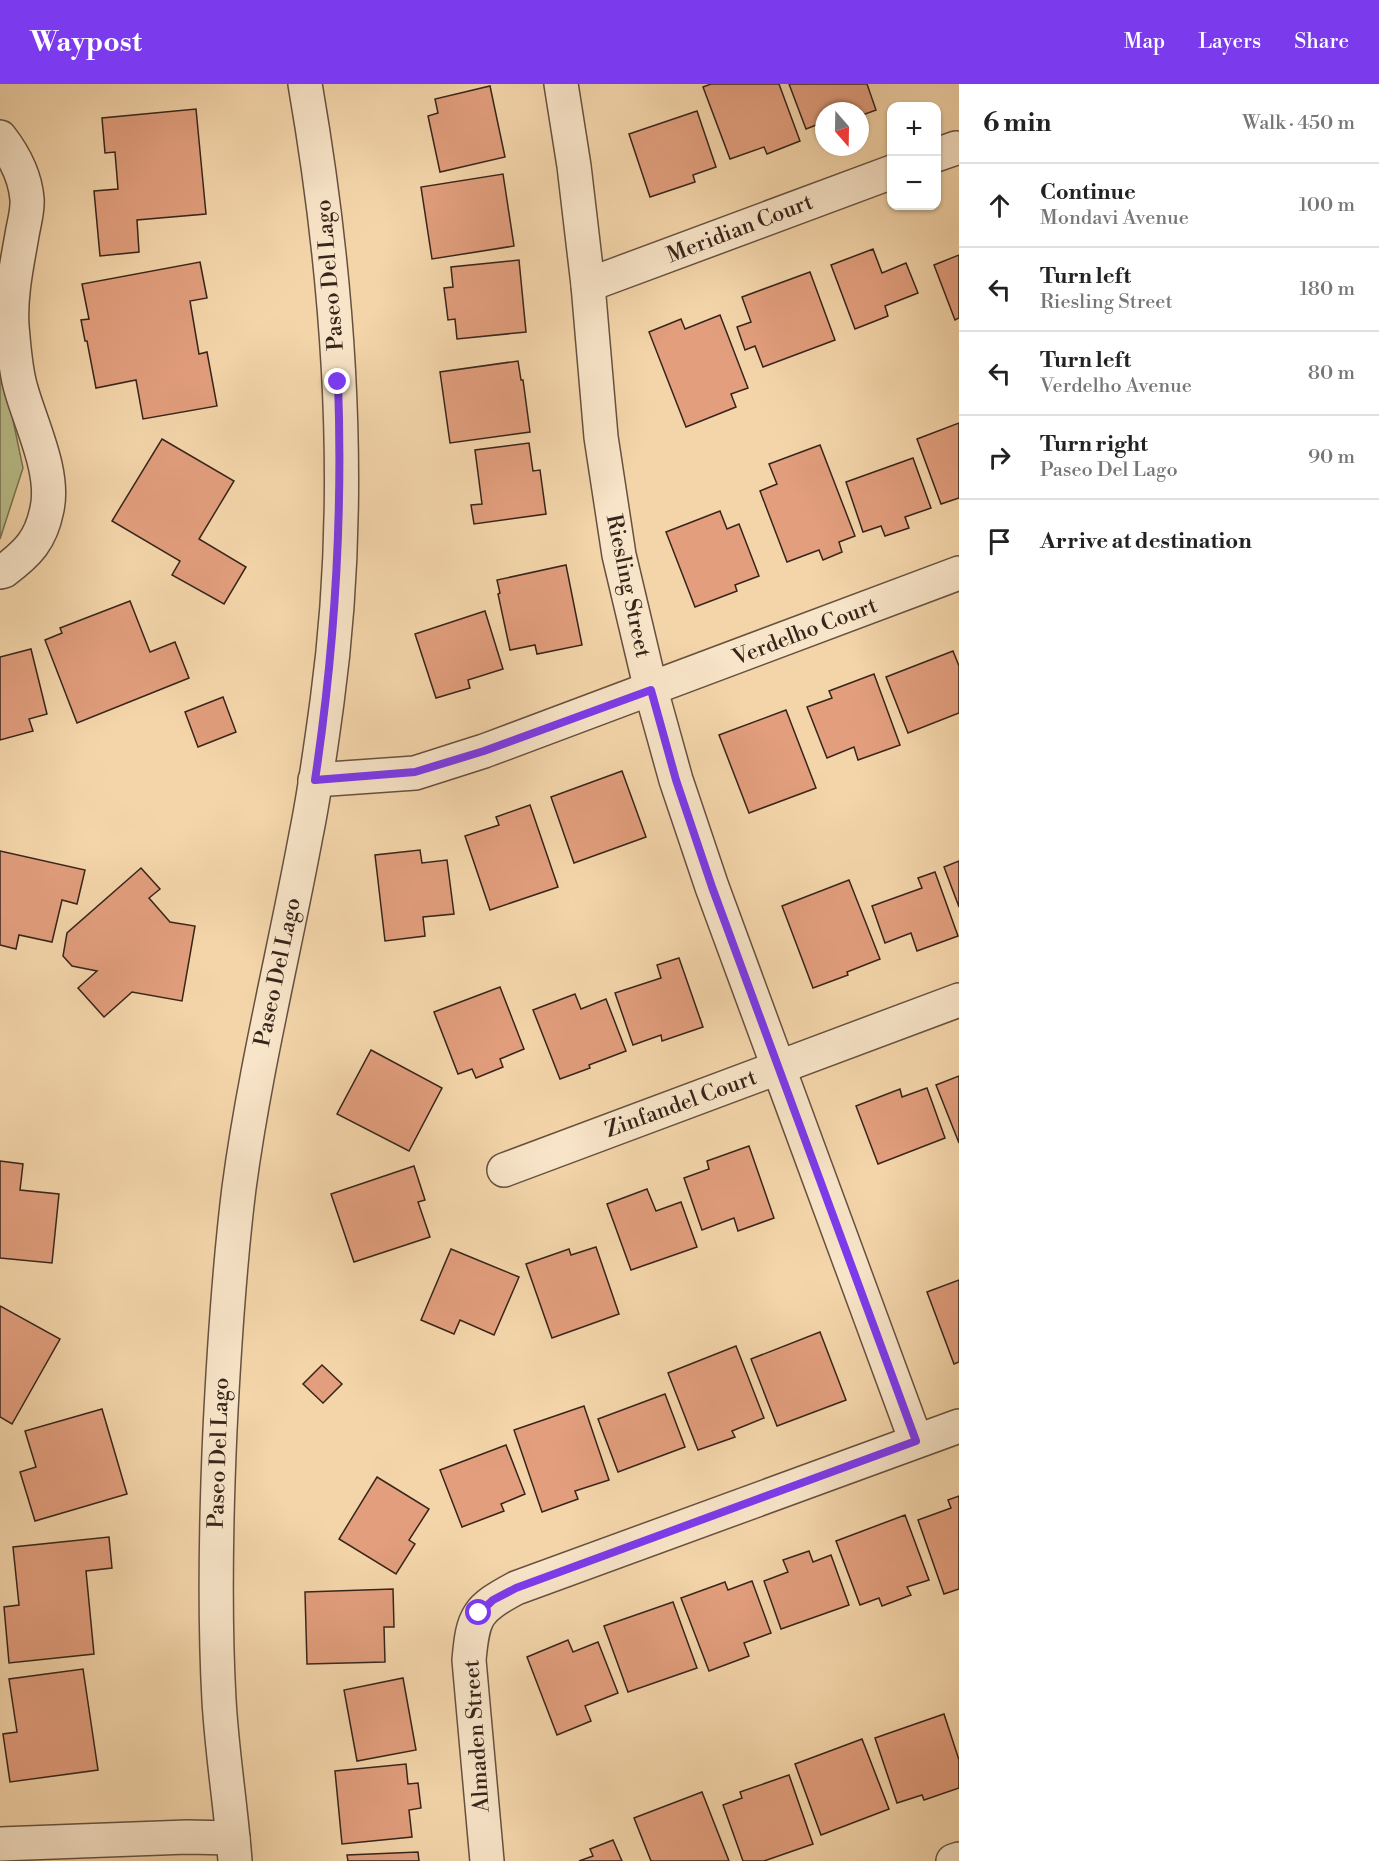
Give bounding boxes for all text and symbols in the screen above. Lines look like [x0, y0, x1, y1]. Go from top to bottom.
text: Waypost [30, 25, 142, 60]
text: Map [1124, 29, 1165, 55]
text: Layers [1198, 29, 1261, 55]
text: Share [1294, 29, 1349, 55]
north arrow [815, 102, 869, 156]
map controls [887, 102, 941, 210]
button: + [887, 102, 941, 156]
text: 6 min [983, 107, 1051, 139]
text: Walk · 450 m [1242, 111, 1355, 136]
button: − [887, 156, 941, 210]
text: Continue [1040, 179, 1136, 206]
street label: Meridian Court [663, 189, 817, 269]
icon: ahead [983, 189, 1016, 222]
text: 100 m [1299, 193, 1355, 218]
street label: Paseo Del Lago [310, 198, 350, 352]
text: Mondavi Avenue [1040, 206, 1189, 231]
text: Turn left [1040, 263, 1131, 290]
icon: left [983, 273, 1016, 306]
text: 180 m [1300, 277, 1355, 302]
text: Riesling Street [1040, 290, 1173, 315]
text: Turn left [1040, 347, 1131, 374]
icon: left [983, 357, 1016, 390]
text: 80 m [1308, 361, 1355, 386]
route end [324, 368, 350, 394]
text: Verdelho Avenue [1040, 374, 1192, 399]
text: Turn right [1040, 431, 1148, 458]
icon: right [983, 441, 1016, 474]
text: 90 m [1308, 445, 1355, 470]
text: Paseo Del Lago [1040, 458, 1178, 483]
street label: Riesling Street [600, 512, 656, 660]
icon: arrive [983, 525, 1016, 558]
text: Arrive at destination [1040, 528, 1252, 555]
street label: Verdelho Court [728, 592, 881, 672]
street label: Paseo Del Lago [249, 895, 307, 1049]
street label: Zinfandel Court [601, 1064, 761, 1144]
street label: Paseo Del Lago [203, 1377, 235, 1529]
route start [465, 1599, 491, 1625]
street label: Almaden Street [458, 1659, 496, 1814]

